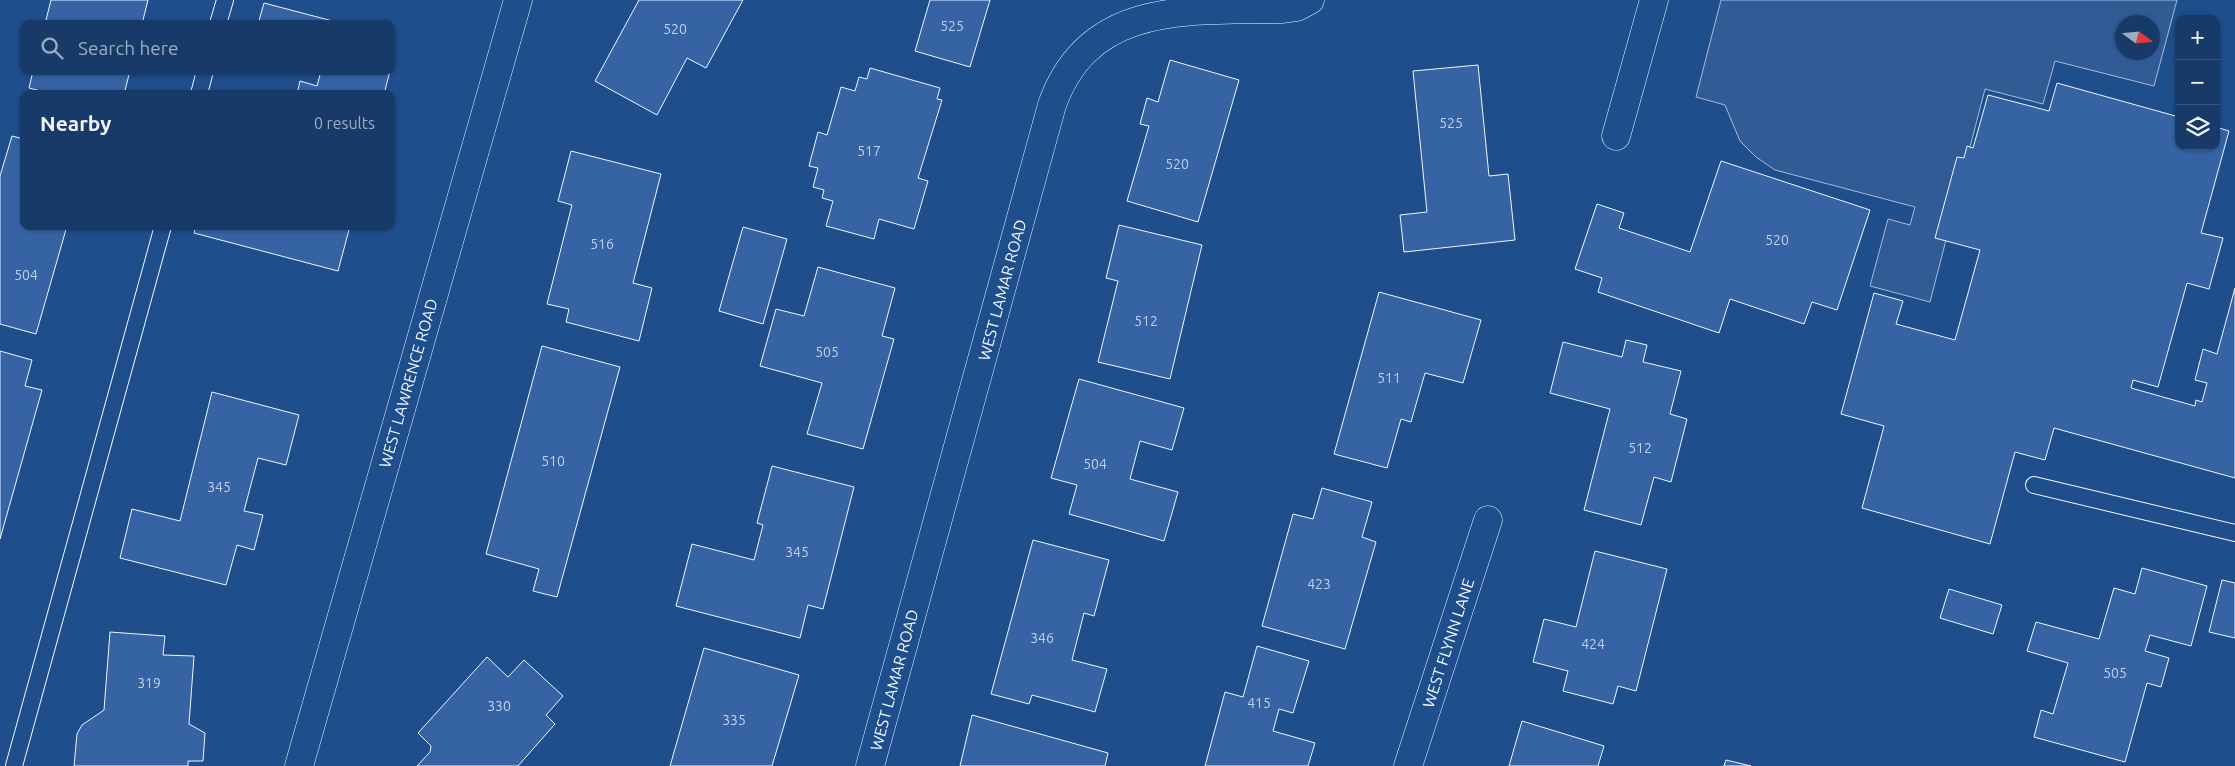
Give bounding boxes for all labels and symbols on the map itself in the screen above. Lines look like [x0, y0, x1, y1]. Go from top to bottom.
north arrow [2115, 15, 2160, 60]
house number: 525 [940, 18, 964, 34]
house number: 520 [663, 21, 687, 37]
house number: 525 [1439, 115, 1463, 131]
house number: 517 [857, 143, 881, 159]
house number: 520 [1165, 156, 1189, 172]
street label: WEST LAMAR ROAD [974, 217, 1030, 363]
house number: 520 [1765, 232, 1789, 248]
house number: 516 [590, 236, 614, 252]
house number: 504 [14, 267, 38, 283]
street label: WEST LAWRENCE ROAD [375, 296, 441, 470]
house number: 512 [1134, 313, 1158, 329]
house number: 505 [815, 344, 839, 360]
house number: 511 [1377, 370, 1401, 386]
house number: 512 [1628, 440, 1652, 456]
house number: 510 [541, 453, 565, 469]
house number: 504 [1083, 456, 1107, 472]
house number: 345 [207, 479, 231, 495]
house number: 345 [785, 544, 809, 560]
house number: 423 [1307, 576, 1331, 592]
street label: WEST FLYNN LANE [1419, 576, 1477, 710]
street label: WEST LAMAR ROAD [866, 607, 922, 753]
house number: 346 [1030, 630, 1054, 646]
house number: 424 [1581, 636, 1605, 652]
house number: 505 [2103, 665, 2127, 681]
house number: 319 [137, 675, 161, 691]
house number: 415 [1247, 695, 1271, 711]
house number: 330 [487, 698, 511, 714]
house number: 335 [722, 712, 746, 728]

